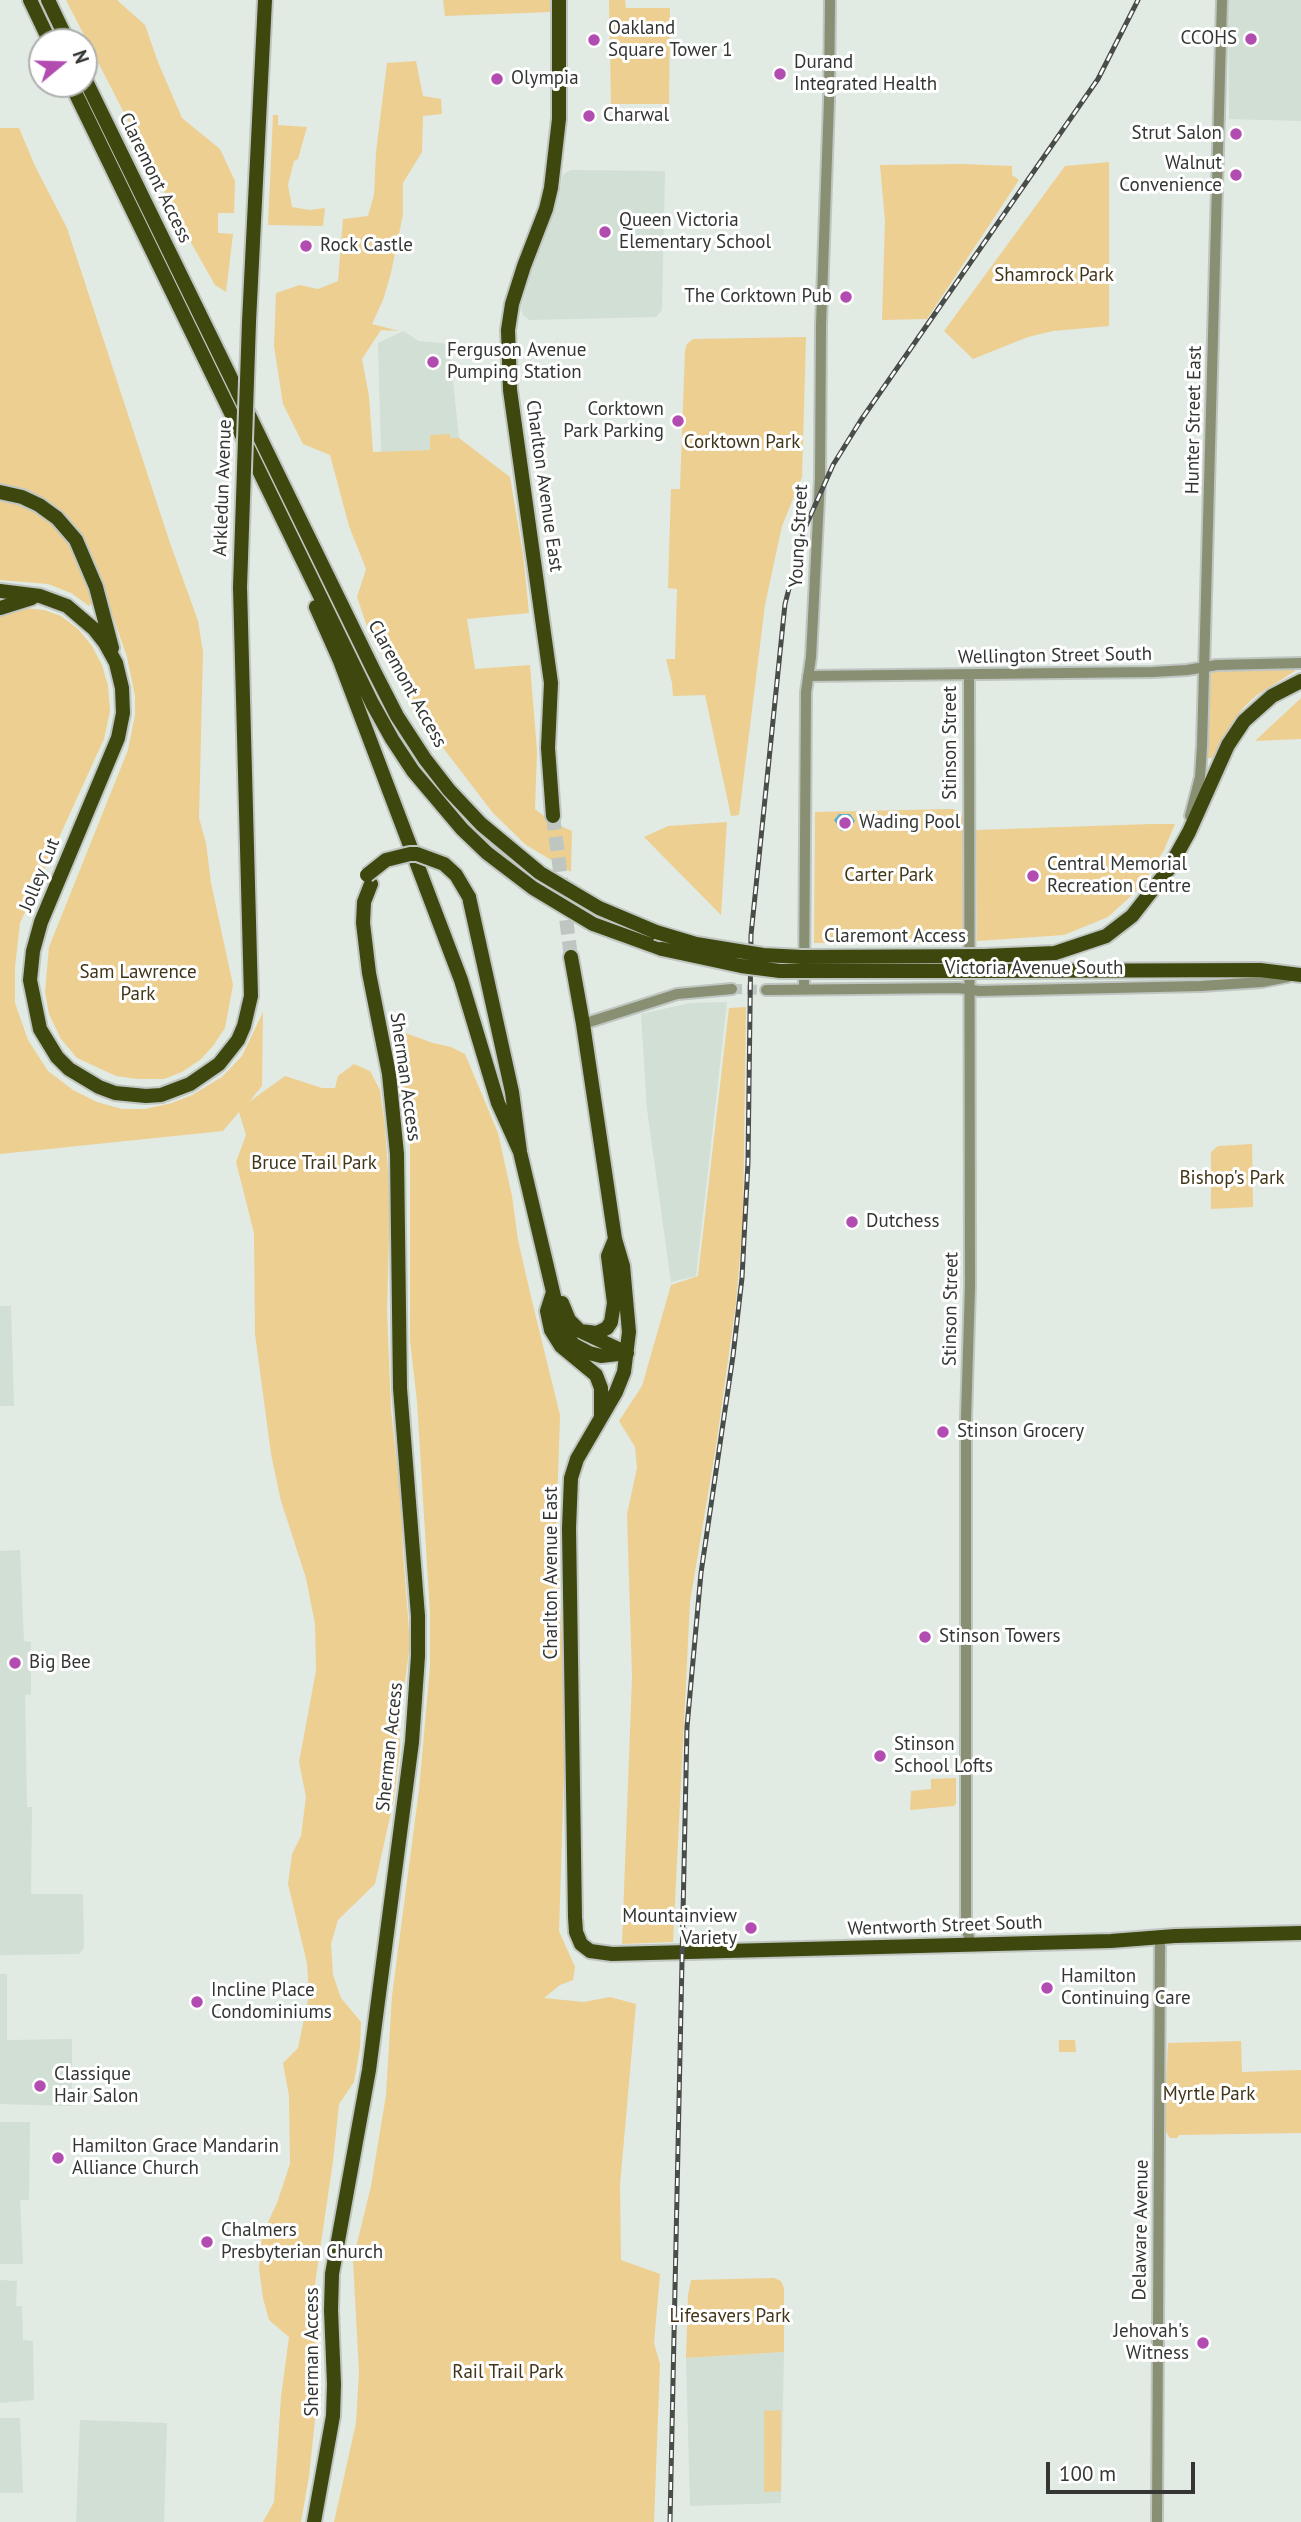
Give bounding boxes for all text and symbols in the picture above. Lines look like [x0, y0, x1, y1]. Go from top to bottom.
place label: Oakland Square Tower 1 [608, 18, 733, 62]
north arrow [28, 28, 98, 98]
place label: CCOHS [1180, 28, 1237, 50]
marker: CCOHS [1243, 31, 1259, 47]
marker: Oakland Square Tower 1 [586, 32, 602, 48]
text: N [68, 47, 94, 67]
place label: Durand Integrated Health [794, 52, 937, 96]
marker: Durand Integrated Health [772, 66, 788, 82]
place label: Olympia [511, 68, 579, 90]
marker: Olympia [489, 71, 505, 87]
place label: Charwal [603, 105, 669, 127]
marker: Charwal [581, 108, 597, 124]
street label: Claremont Access [114, 109, 196, 247]
place label: Strut Salon [1132, 123, 1222, 145]
marker: Strut Salon [1228, 126, 1244, 142]
place label: Walnut Convenience [1119, 153, 1222, 197]
marker: Walnut Convenience [1228, 167, 1244, 183]
place label: Queen Victoria Elementary School [619, 210, 771, 254]
marker: Queen Victoria Elementary School [597, 224, 613, 240]
place label: Rock Castle [320, 235, 413, 257]
marker: Rock Castle [298, 238, 314, 254]
park label: Shamrock Park [994, 265, 1114, 287]
place label: The Corktown Pub [684, 286, 832, 308]
marker: The Corktown Pub [838, 289, 854, 305]
place label: Ferguson Avenue Pumping Station [447, 340, 586, 384]
street label: Hunter Street East [1181, 346, 1207, 494]
marker: Ferguson Avenue Pumping Station [425, 354, 441, 370]
street label: Charlton Avenue East [521, 399, 567, 573]
place label: Corktown Park Parking [563, 399, 664, 443]
marker: Corktown Park Parking [670, 413, 686, 429]
street label: Arkledun Avenue [209, 419, 237, 557]
park label: Corktown Park [684, 432, 800, 454]
street label: Young Street [785, 484, 813, 588]
street label: Claremont Access [363, 616, 451, 752]
street label: Wellington Street South [958, 643, 1152, 669]
street label: Stinson Street [940, 686, 962, 800]
place label: Wading Pool [859, 812, 960, 834]
marker: Wading Pool [837, 815, 853, 831]
street label: Jolley Cut [15, 835, 65, 915]
place label: Central Memorial Recreation Centre [1047, 854, 1191, 898]
park label: Carter Park [844, 865, 934, 887]
marker: Central Memorial Recreation Centre [1025, 868, 1041, 884]
street label: Claremont Access [824, 926, 966, 948]
street label: Victoria Avenue South [945, 958, 1123, 980]
park label: Sam Lawrence Park [79, 962, 197, 1006]
street label: Sherman Access [385, 1011, 425, 1143]
park label: Bruce Trail Park [251, 1153, 377, 1175]
park label: Bishop's Park [1179, 1168, 1285, 1190]
place label: Dutchess [866, 1211, 940, 1233]
marker: Dutchess [844, 1214, 860, 1230]
street label: Stinson Street [939, 1252, 963, 1366]
place label: Stinson Grocery [957, 1421, 1084, 1443]
marker: Stinson Grocery [935, 1424, 951, 1440]
street label: Charlton Avenue East [541, 1486, 563, 1660]
place label: Stinson Towers [939, 1626, 1061, 1648]
marker: Stinson Towers [917, 1629, 933, 1645]
place label: Big Bee [29, 1652, 91, 1674]
marker: Big Bee [7, 1655, 23, 1671]
street label: Sherman Access [372, 1681, 408, 1813]
place label: Stinson School Lofts [894, 1734, 993, 1778]
marker: Stinson School Lofts [872, 1748, 888, 1764]
place label: Mountainview Variety [622, 1906, 737, 1950]
street label: Wentworth Street South [847, 1911, 1043, 1941]
marker: Mountainview Variety [743, 1920, 759, 1936]
place label: Hamilton Continuing Care [1061, 1966, 1191, 2010]
place label: Incline Place Condominiums [211, 1980, 332, 2024]
marker: Hamilton Continuing Care [1039, 1980, 1055, 1996]
marker: Incline Place Condominiums [189, 1994, 205, 2010]
place label: Classique Hair Salon [54, 2064, 138, 2108]
marker: Classique Hair Salon [32, 2078, 48, 2094]
park label: Myrtle Park [1163, 2084, 1255, 2106]
place label: Hamilton Grace Mandarin Alliance Church [72, 2136, 279, 2180]
marker: Hamilton Grace Mandarin Alliance Church [50, 2150, 66, 2166]
street label: Delaware Avenue [1128, 2159, 1154, 2301]
place label: Chalmers Presbyterian Church [221, 2220, 383, 2264]
marker: Chalmers Presbyterian Church [199, 2234, 215, 2250]
street label: Sherman Access [302, 2287, 324, 2417]
park label: Lifesavers Park [670, 2306, 790, 2328]
place label: Jehovah's Witness [1114, 2321, 1189, 2365]
marker: Jehovah's Witness [1195, 2335, 1211, 2351]
park label: Rail Trail Park [452, 2362, 564, 2384]
scale bar [1049, 2448, 1198, 2492]
text: 100 m [1059, 2460, 1116, 2487]

